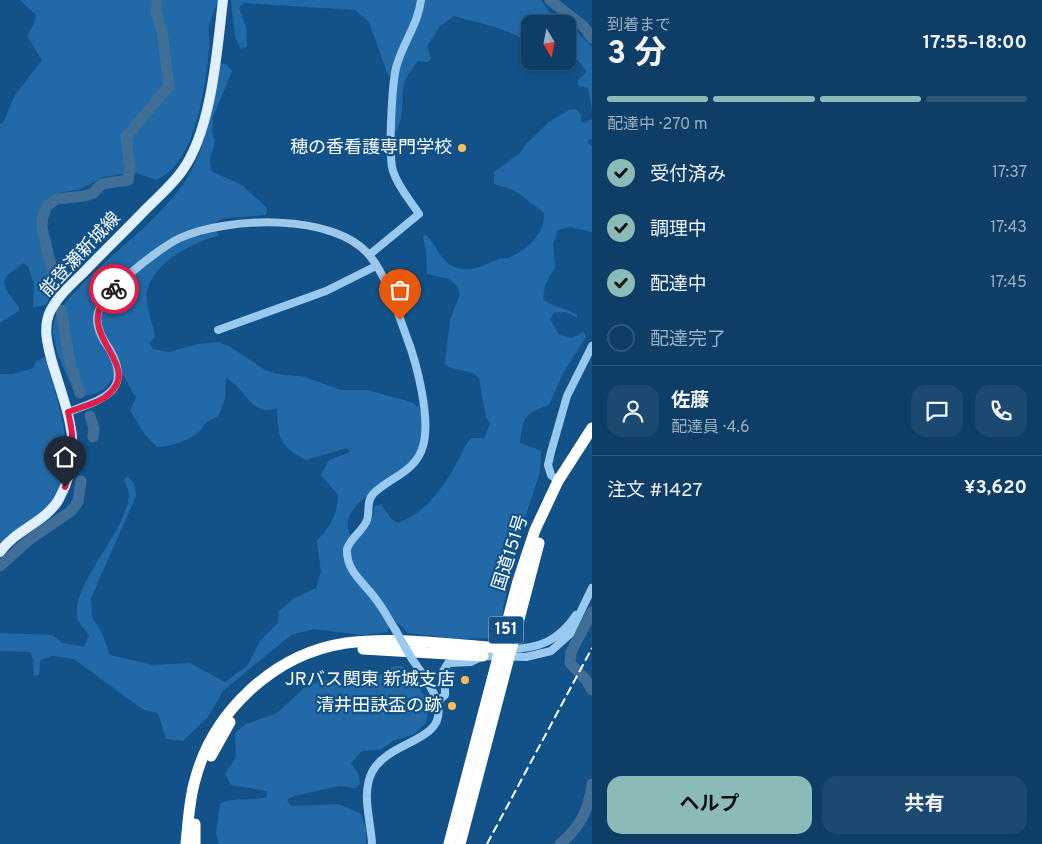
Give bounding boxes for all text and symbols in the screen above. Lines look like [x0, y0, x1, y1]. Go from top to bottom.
north arrow [521, 15, 576, 70]
map controls [521, 15, 576, 70]
text: 到着まで [607, 16, 671, 36]
text: 17:55–18:00 [923, 31, 1027, 55]
text: 3 分 [607, 35, 666, 75]
text: 配達中 · 270 m [607, 115, 708, 135]
place label: 穂の香看護専門学校 [290, 137, 452, 160]
marker: 穂の香看護専門学校 [456, 142, 468, 154]
icon: check [607, 159, 635, 187]
text: 受付済み [650, 163, 726, 187]
text: 17:37 [992, 163, 1027, 183]
street label: 能登瀬新城線 [36, 208, 126, 302]
icon: check [607, 214, 635, 242]
text: 調理中 [650, 218, 707, 242]
text: 17:43 [990, 218, 1027, 238]
courier [89, 264, 139, 314]
pin [379, 269, 421, 320]
icon: check [607, 269, 635, 297]
text: 配達中 [650, 273, 707, 297]
text: 17:45 [990, 273, 1027, 293]
icon: bike [100, 275, 128, 303]
icon: bag [386, 276, 414, 304]
text: 配達完了 [650, 328, 726, 352]
button: person [607, 385, 659, 437]
button: chat [911, 385, 963, 437]
button: phone [975, 385, 1027, 437]
text: 佐藤 [671, 389, 709, 413]
text: 配達員 · 4.6 [671, 418, 750, 438]
pin [44, 436, 86, 487]
icon: home [51, 443, 79, 471]
text: ¥3,620 [964, 476, 1027, 500]
text: 注文 #1427 [607, 479, 702, 503]
street label: 国道151号 [488, 512, 534, 594]
road number: 151 [488, 616, 524, 644]
place label: JRバス関東 新城支店 [285, 669, 455, 692]
marker: JRバス関東 新城支店 [459, 674, 471, 686]
place label: 清井田訣盃の跡 [316, 695, 442, 718]
marker: 清井田訣盃の跡 [446, 700, 458, 712]
button: ヘルプ [607, 776, 812, 834]
button: 共有 [822, 776, 1027, 834]

